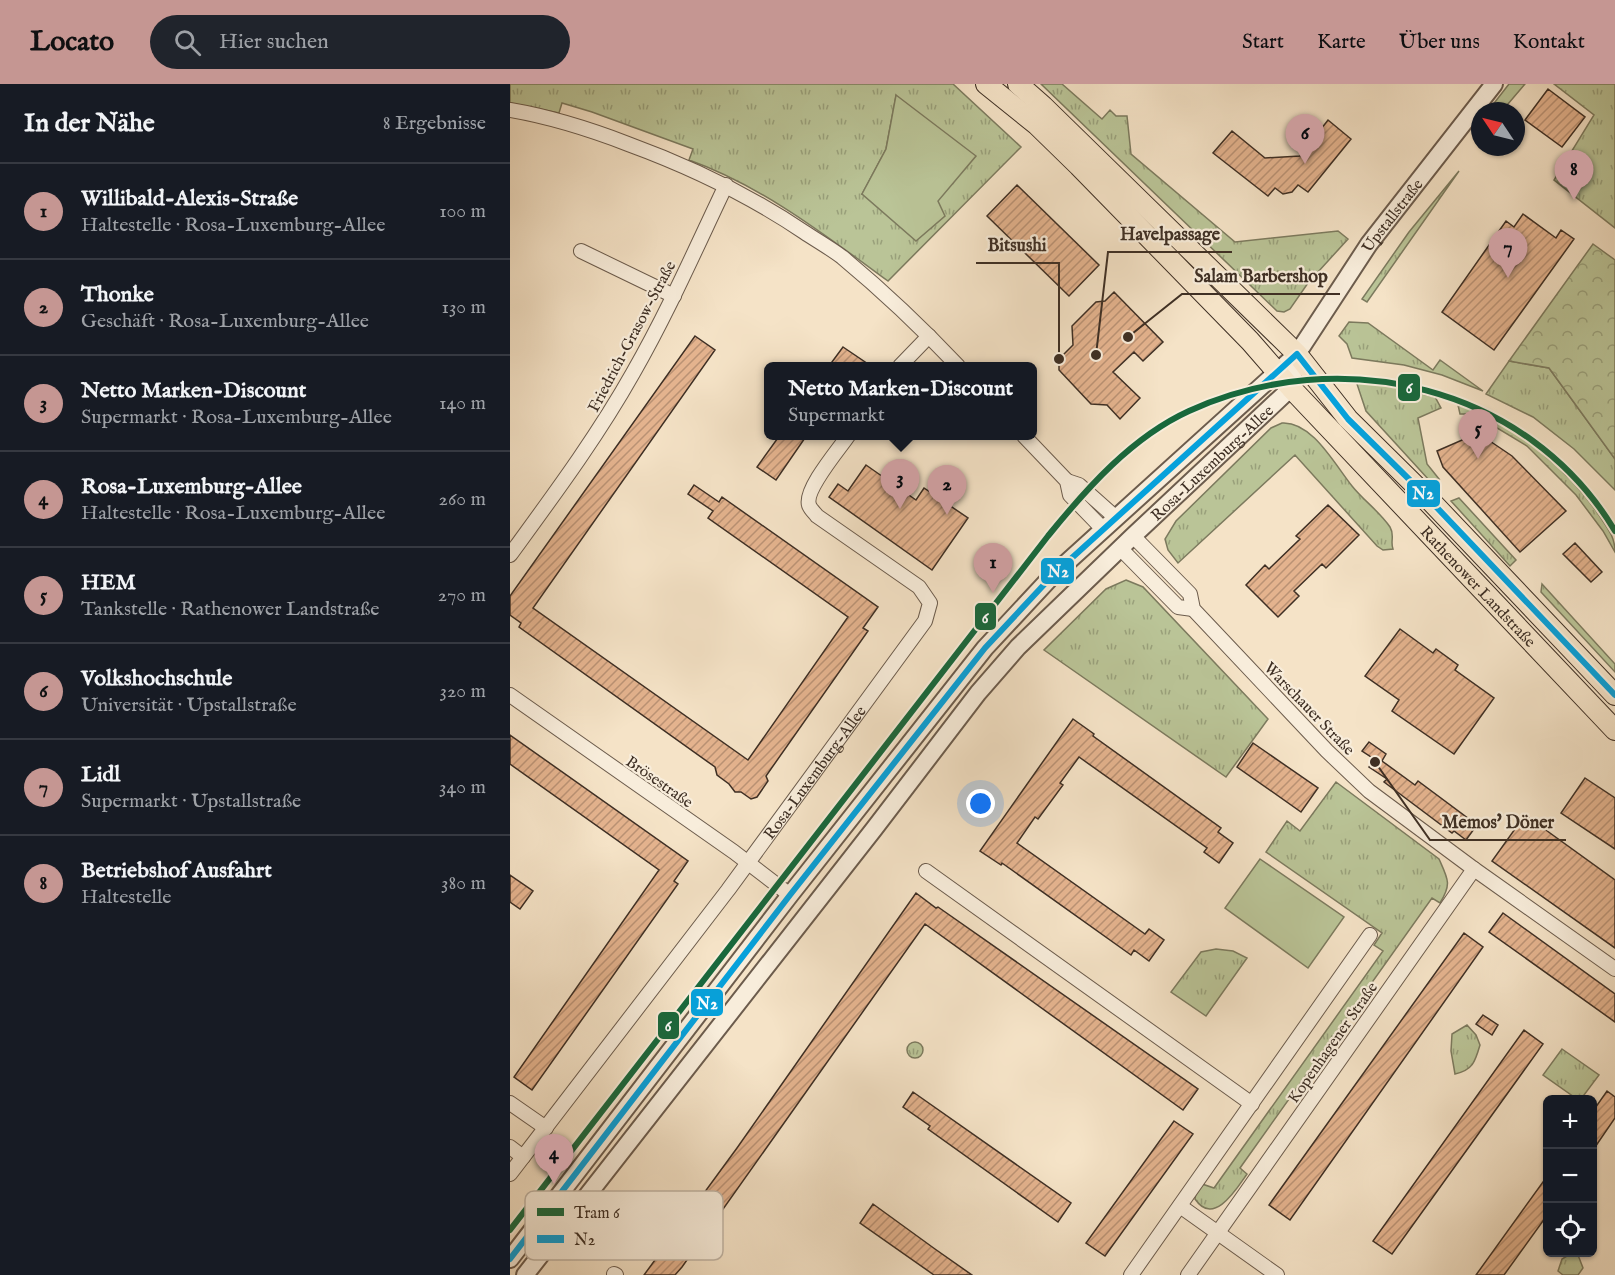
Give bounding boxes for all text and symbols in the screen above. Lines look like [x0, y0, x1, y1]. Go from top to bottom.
search box [150, 15, 570, 69]
text: Locato [30, 25, 114, 60]
icon: search [171, 26, 204, 59]
text: Hier suchen [219, 28, 329, 56]
text: Start [1242, 29, 1284, 56]
text: Karte [1317, 29, 1366, 56]
text: Über uns [1399, 29, 1480, 56]
text: Kontakt [1513, 29, 1585, 56]
north arrow [1471, 102, 1525, 156]
text: In der Nähe [24, 107, 155, 140]
text: 8 Ergebnisse [383, 111, 486, 136]
pin: 6 [1286, 115, 1324, 164]
pin: 8 [1554, 150, 1594, 200]
street label: Upstallstraße [1358, 175, 1428, 257]
text: Willibald-Alexis-Straße [81, 185, 298, 213]
text: 1 [40, 199, 47, 224]
text: 100 m [439, 199, 486, 224]
text: Haltestelle · Rosa-Luxemburg-Allee [81, 213, 385, 238]
callout: Havelpassage [1108, 216, 1232, 252]
text: Havelpassage [1120, 224, 1221, 247]
callout: Bitsushi [976, 227, 1059, 263]
pin: 7 [1488, 228, 1528, 278]
text: Bitsushi [987, 235, 1047, 258]
street label: Friedrich-Grasow-Straße [584, 258, 681, 416]
callout: Salam Barbershop [1182, 258, 1340, 294]
text: Salam Barbershop [1194, 266, 1328, 289]
text: Thonke [81, 281, 154, 309]
text: 2 [39, 295, 48, 320]
text: 130 m [441, 295, 486, 320]
text: Geschäft · Rosa-Luxemburg-Allee [81, 309, 369, 334]
popup [764, 362, 1037, 440]
line badge: 6 [1397, 373, 1421, 402]
text: Netto Marken-Discount [788, 375, 1013, 403]
text: Netto Marken-Discount [81, 377, 306, 405]
text: 6 [1406, 379, 1414, 399]
text: 3 [40, 391, 47, 416]
text: 140 m [439, 391, 486, 416]
street label: Rosa-Luxemburg-Allee [1147, 402, 1278, 526]
text: Supermarkt [788, 403, 885, 428]
text: Supermarkt · Rosa-Luxemburg-Allee [81, 405, 392, 430]
pin: 5 [1458, 410, 1498, 459]
pin: 3 [880, 460, 920, 509]
pin: 2 [928, 466, 966, 515]
text: Rosa-Luxemburg-Allee [81, 473, 302, 501]
line badge: N2 [1406, 479, 1441, 508]
text: N2 [1411, 485, 1434, 505]
text: 4 [39, 487, 48, 512]
text: 260 m [439, 487, 486, 512]
text: Haltestelle · Rosa-Luxemburg-Allee [81, 501, 385, 526]
street label: Rathenower Landstraße [1415, 523, 1539, 652]
pin: 1 [974, 544, 1012, 593]
line badge: N2 [1040, 557, 1075, 585]
text: N2 [1046, 563, 1069, 583]
text: HEM [81, 569, 136, 597]
text: 5 [40, 583, 47, 608]
text: 270 m [438, 583, 486, 608]
text: Tankstelle · Rathenower Landstraße [81, 597, 379, 622]
line badge: 6 [974, 602, 997, 631]
text: 6 [982, 609, 990, 629]
street label: Warschauer Straße [1259, 659, 1358, 760]
text: Volkshochschule [81, 665, 232, 693]
text: 6 [39, 679, 48, 704]
text: 320 m [440, 679, 486, 704]
text: Universität · Upstallstraße [81, 693, 297, 718]
street label: Rosa-Luxemburg-Allee [760, 703, 871, 844]
street label: Brösestraße [621, 752, 696, 813]
text: Lidl [81, 761, 120, 789]
text: 7 [39, 775, 48, 800]
text: 340 m [439, 775, 486, 800]
text: Supermarkt · Upstallstraße [81, 789, 301, 814]
your location [966, 789, 995, 818]
callout: Memos' Döner [1430, 804, 1566, 840]
text: Memos' Döner [1442, 812, 1555, 835]
text: Betriebshof Ausfahrt [81, 857, 272, 885]
text: 8 [40, 871, 47, 896]
text: 380 m [441, 871, 486, 896]
text: Haltestelle [81, 885, 171, 910]
street label: Kopenhagener Straße [1284, 979, 1383, 1108]
line badge: N2 [690, 988, 724, 1017]
text: N2 [695, 995, 718, 1015]
line badge: 6 [657, 1011, 680, 1040]
text: 6 [665, 1017, 673, 1037]
map controls [1543, 1095, 1597, 1257]
button: + [1543, 1095, 1597, 1149]
pin: 4 [534, 1134, 573, 1184]
button: − [1543, 1149, 1597, 1203]
legend [525, 1191, 723, 1260]
button: locate [1543, 1203, 1597, 1257]
text: Tram 6 [574, 1204, 620, 1224]
text: N2 [574, 1231, 595, 1251]

